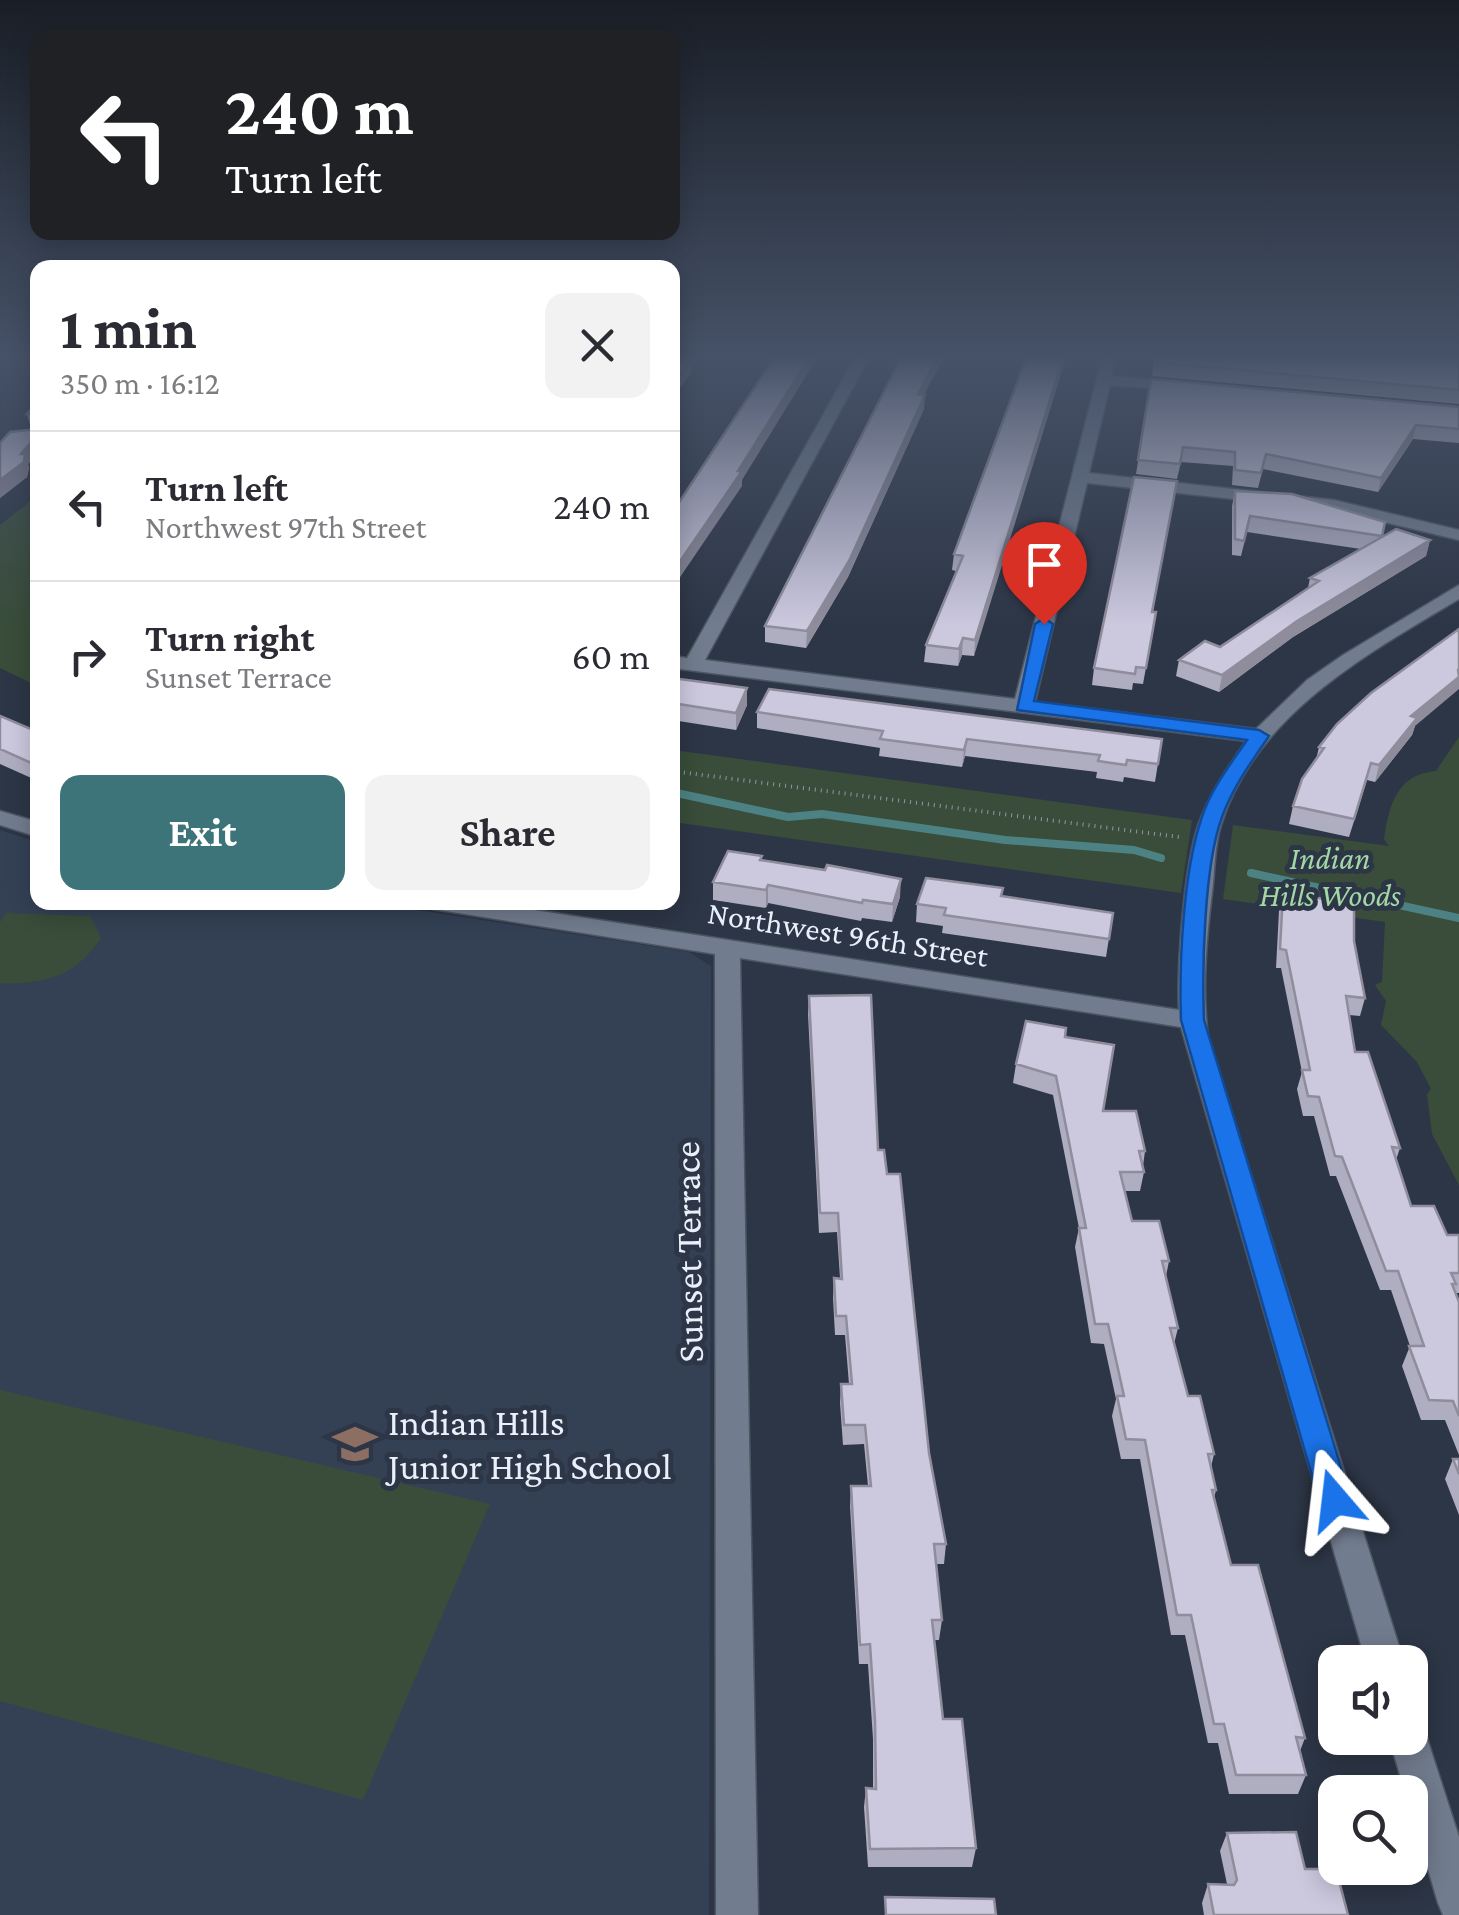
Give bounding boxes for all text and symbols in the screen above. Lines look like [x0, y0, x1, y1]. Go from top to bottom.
icon: left [60, 70, 190, 200]
text: 240 m [225, 71, 414, 149]
text: Turn left [225, 153, 382, 203]
button: close [545, 293, 650, 398]
text: 1 min [60, 294, 197, 361]
text: 350 m · 16:12 [60, 365, 220, 401]
text: Turn left [145, 467, 288, 509]
icon: left [60, 479, 115, 534]
text: 240 m [553, 485, 650, 527]
text: Northwest 97th Street [145, 509, 426, 545]
pin [1002, 522, 1087, 625]
icon: arrive [1017, 537, 1072, 592]
text: Turn right [145, 617, 314, 659]
icon: right [60, 629, 115, 684]
text: 60 m [572, 635, 650, 677]
text: Sunset Terrace [145, 659, 332, 695]
button: Exit [60, 775, 345, 890]
button: Share [365, 775, 650, 890]
park label: Indian Hills Woods [1259, 840, 1401, 913]
street label: Northwest 96th Street [705, 894, 991, 974]
street label: Sunset Terrace [665, 1141, 711, 1363]
place label: Indian Hills Junior High School [385, 1401, 672, 1487]
school or university icon: Indian Hills Junior High School [331, 1420, 379, 1468]
position arrow [1283, 1448, 1387, 1552]
map controls [1318, 1645, 1428, 1885]
button: sound [1318, 1645, 1428, 1755]
button: search [1318, 1775, 1428, 1885]

